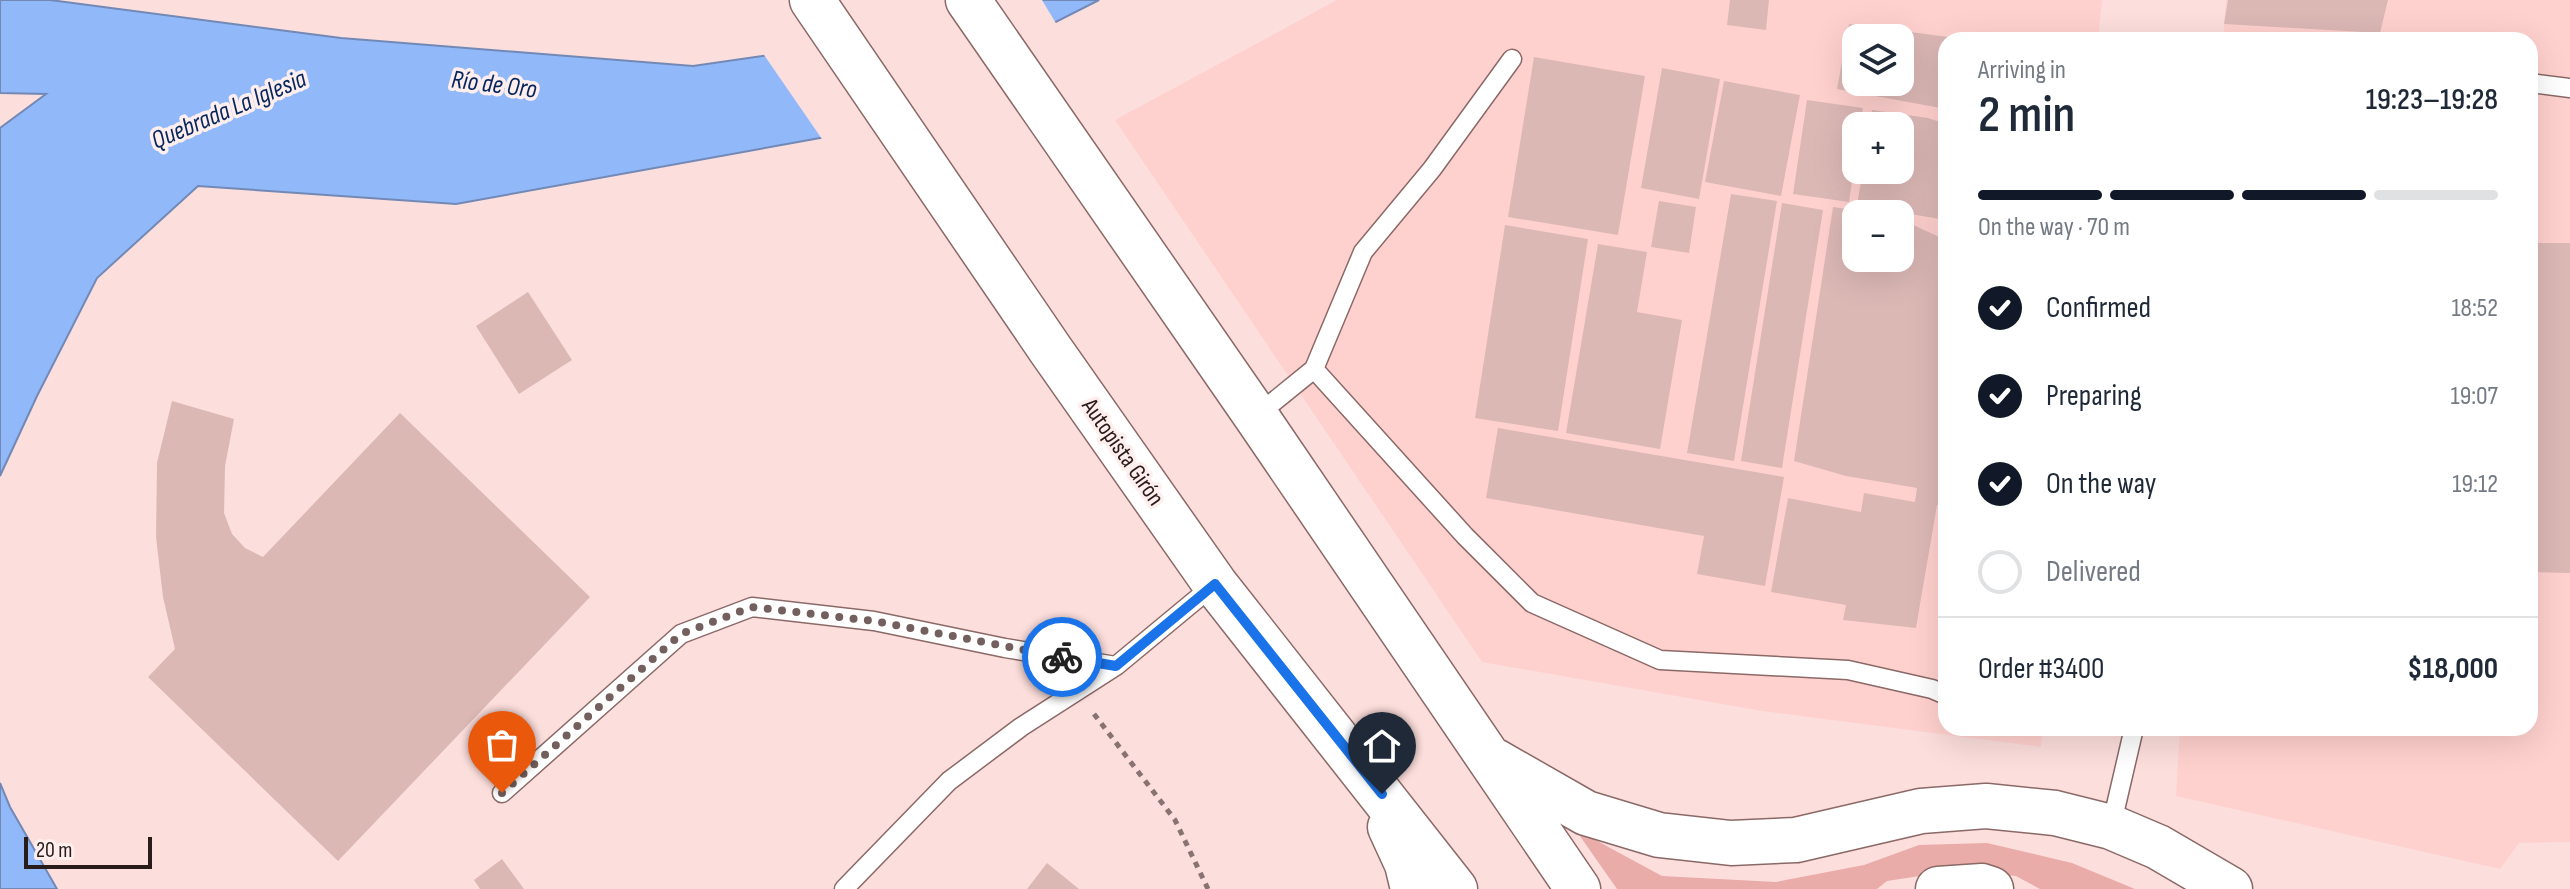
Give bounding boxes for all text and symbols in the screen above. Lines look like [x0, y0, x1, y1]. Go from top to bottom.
map controls [1842, 24, 1914, 272]
button: layers [1842, 24, 1914, 96]
text: Arriving in [1978, 55, 2066, 86]
water label: Quebrada La Iglesia [147, 63, 312, 157]
water label: Río de Oro [449, 64, 539, 106]
text: 19:23–19:28 [2366, 82, 2498, 118]
text: 2 min [1978, 84, 2075, 147]
button: + [1842, 112, 1914, 184]
button: − [1842, 200, 1914, 272]
text: On the way · 70 m [1978, 212, 2130, 243]
icon: check [1978, 286, 2022, 330]
text: Confirmed [2046, 290, 2151, 326]
text: 18:52 [2451, 293, 2498, 324]
icon: check [1978, 374, 2022, 418]
text: Preparing [2046, 378, 2142, 414]
text: 19:07 [2451, 381, 2498, 412]
street label: Autopista Girón [1075, 392, 1170, 511]
icon: check [1978, 462, 2022, 506]
text: On the way [2046, 466, 2156, 502]
text: 19:12 [2452, 469, 2498, 500]
text: Delivered [2046, 554, 2141, 590]
courier [1022, 617, 1102, 697]
icon: bike [1040, 635, 1084, 679]
text: Order #3400 [1978, 651, 2104, 687]
text: $18,000 [2407, 651, 2498, 687]
pin [468, 711, 536, 793]
pin [1348, 712, 1416, 794]
icon: bag [480, 723, 524, 767]
icon: home [1360, 724, 1404, 768]
scale bar [24, 833, 152, 869]
text: 20 m [36, 837, 73, 864]

